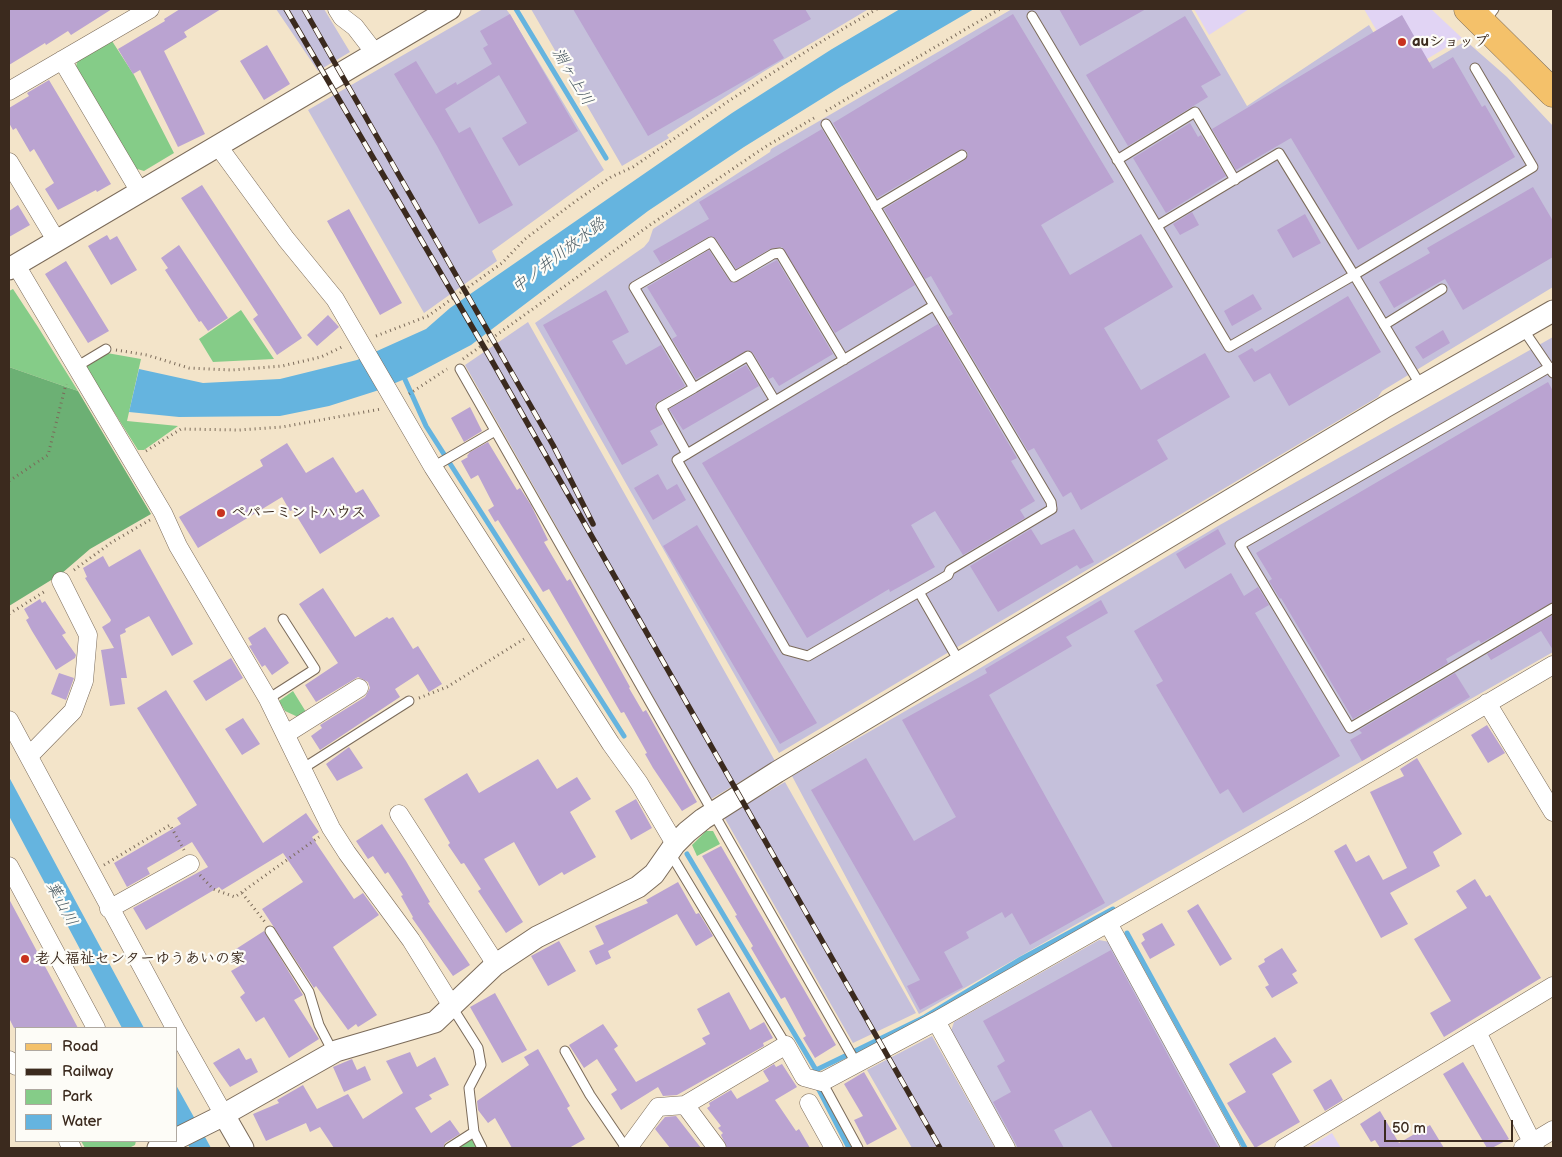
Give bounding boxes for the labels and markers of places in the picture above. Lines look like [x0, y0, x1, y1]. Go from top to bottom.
place label: auショップ [1412, 33, 1489, 51]
marker: auショップ [1396, 36, 1408, 48]
place label: ペパーミントハウス [231, 504, 366, 522]
marker: ペパーミントハウス [215, 507, 227, 519]
place label: 老人福祉センターゆうあいの家 [35, 950, 245, 968]
marker: 老人福祉センターゆうあいの家 [19, 953, 31, 965]

